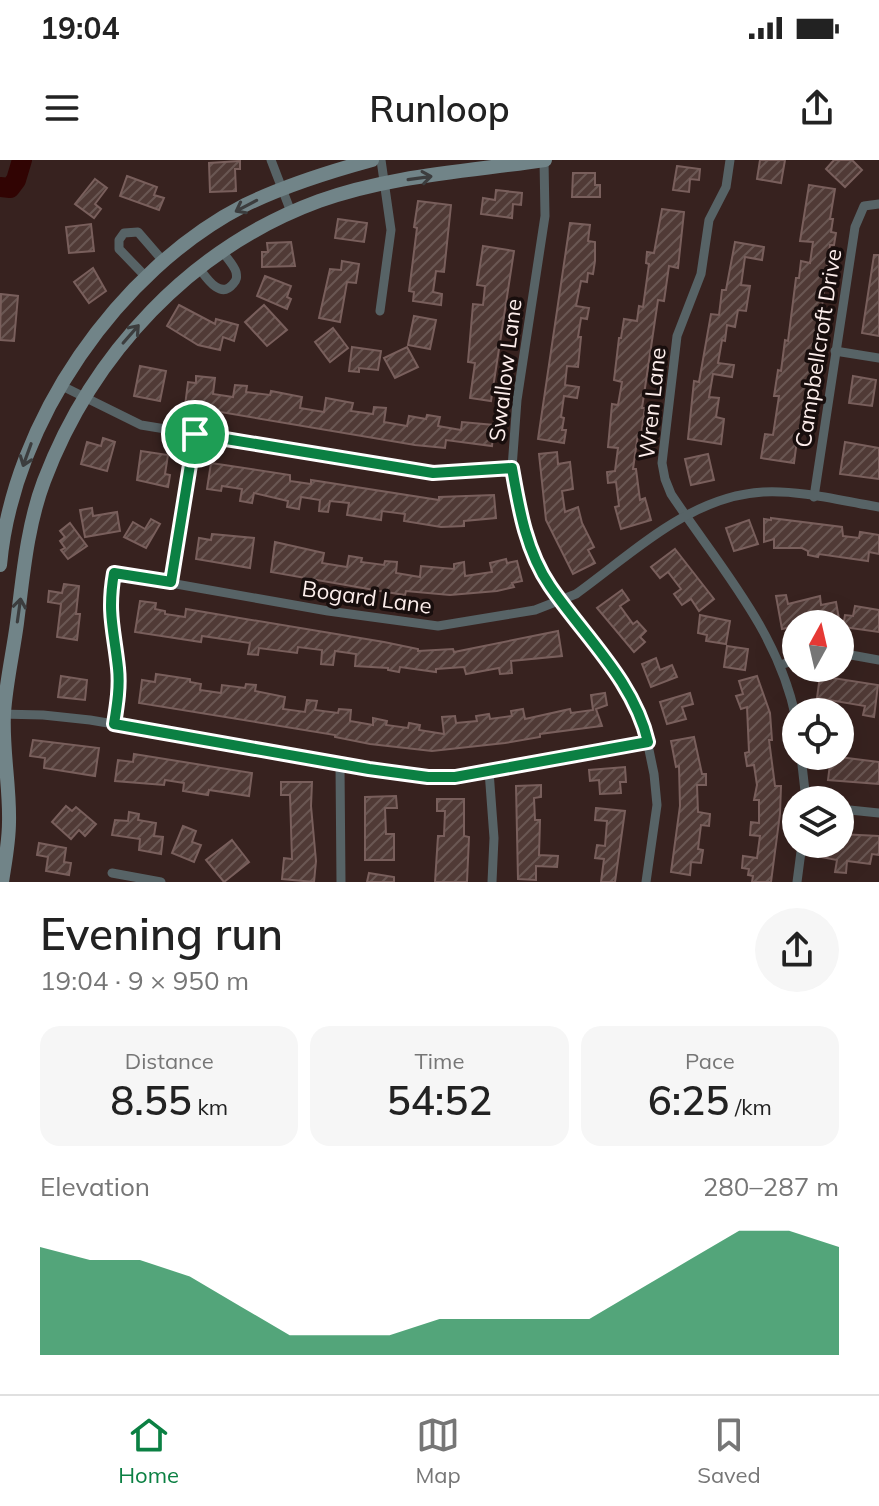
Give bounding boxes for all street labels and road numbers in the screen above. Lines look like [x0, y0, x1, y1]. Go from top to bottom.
street label: Campbellcroft Drive [788, 247, 848, 449]
street label: Swallow Lane [482, 297, 528, 443]
street label: Wren Lane [632, 346, 672, 460]
street label: Bogard Lane [300, 574, 434, 620]

